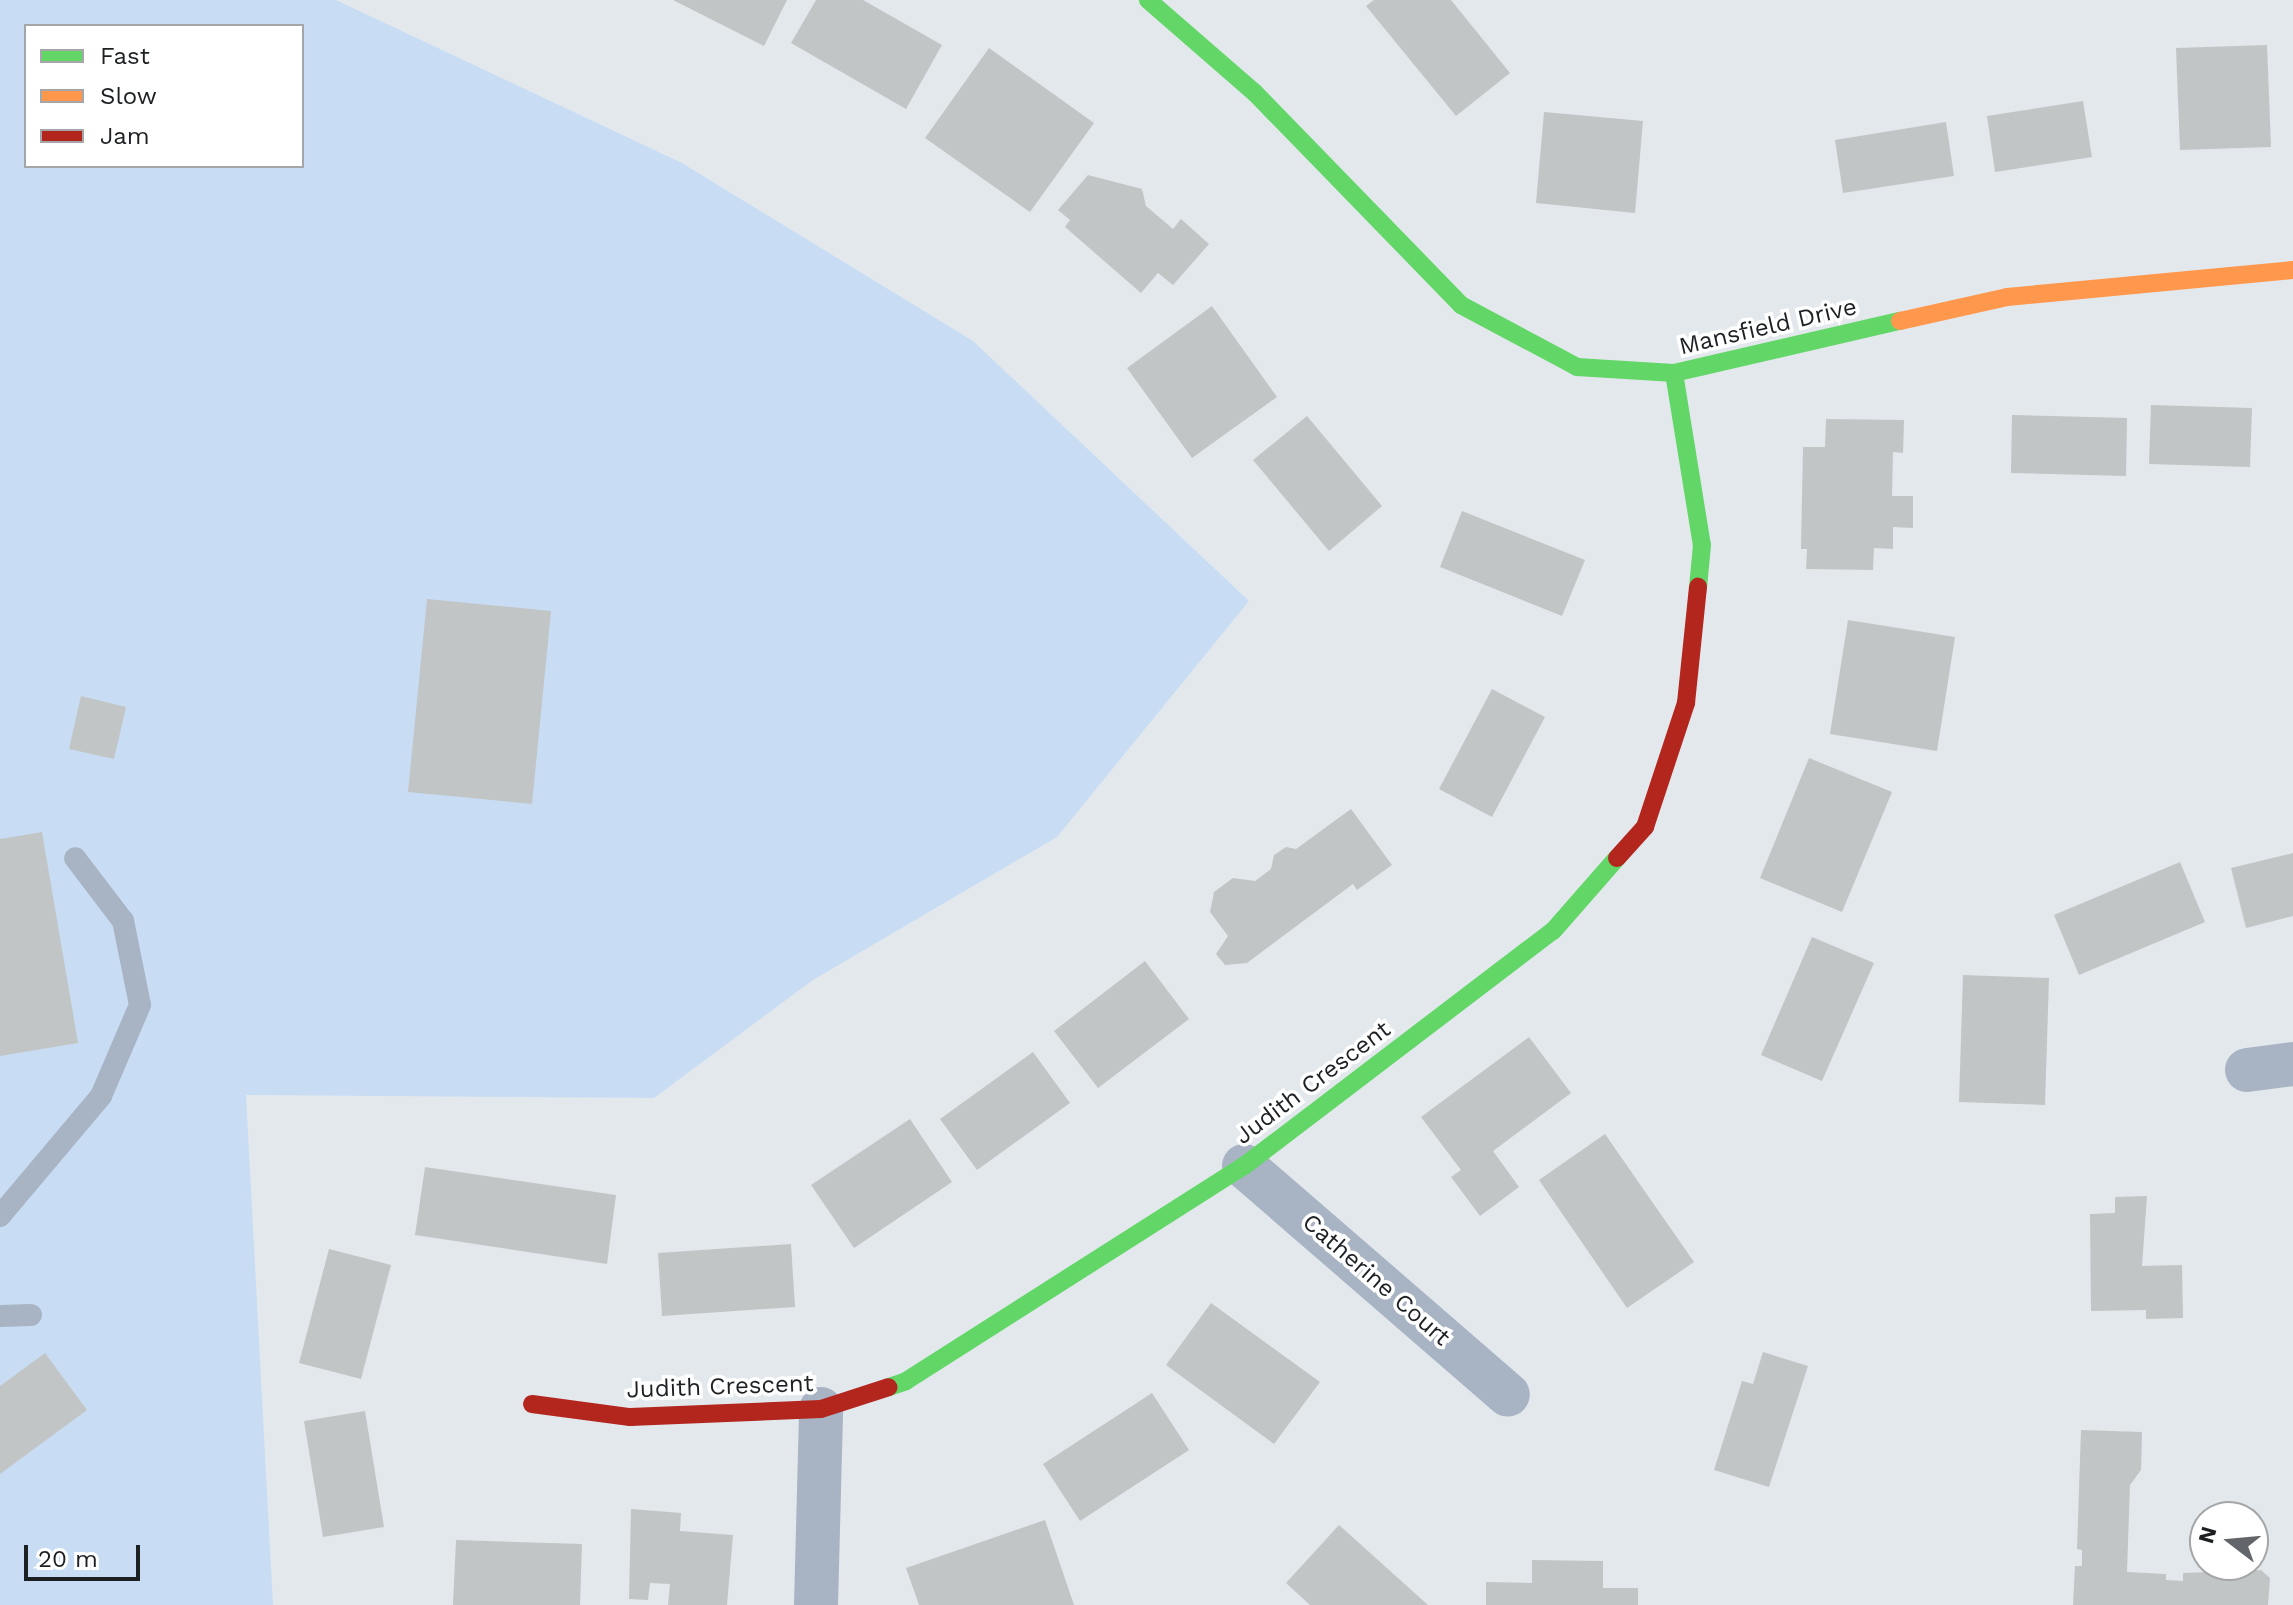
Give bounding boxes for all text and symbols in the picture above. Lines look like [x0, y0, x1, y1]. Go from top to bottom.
legend [24, 24, 304, 168]
text: Fast [100, 42, 150, 70]
text: Slow [100, 82, 157, 110]
text: Jam [100, 122, 150, 150]
street label: Mansfield Drive [1676, 293, 1860, 361]
street label: Judith Crescent [1230, 1015, 1396, 1151]
street label: Catherine Court [1296, 1208, 1456, 1352]
street label: Judith Crescent [626, 1369, 814, 1405]
north arrow [2189, 1501, 2269, 1581]
text: N [2193, 1524, 2222, 1546]
scale bar [28, 1529, 144, 1579]
text: 20 m [38, 1545, 98, 1573]

